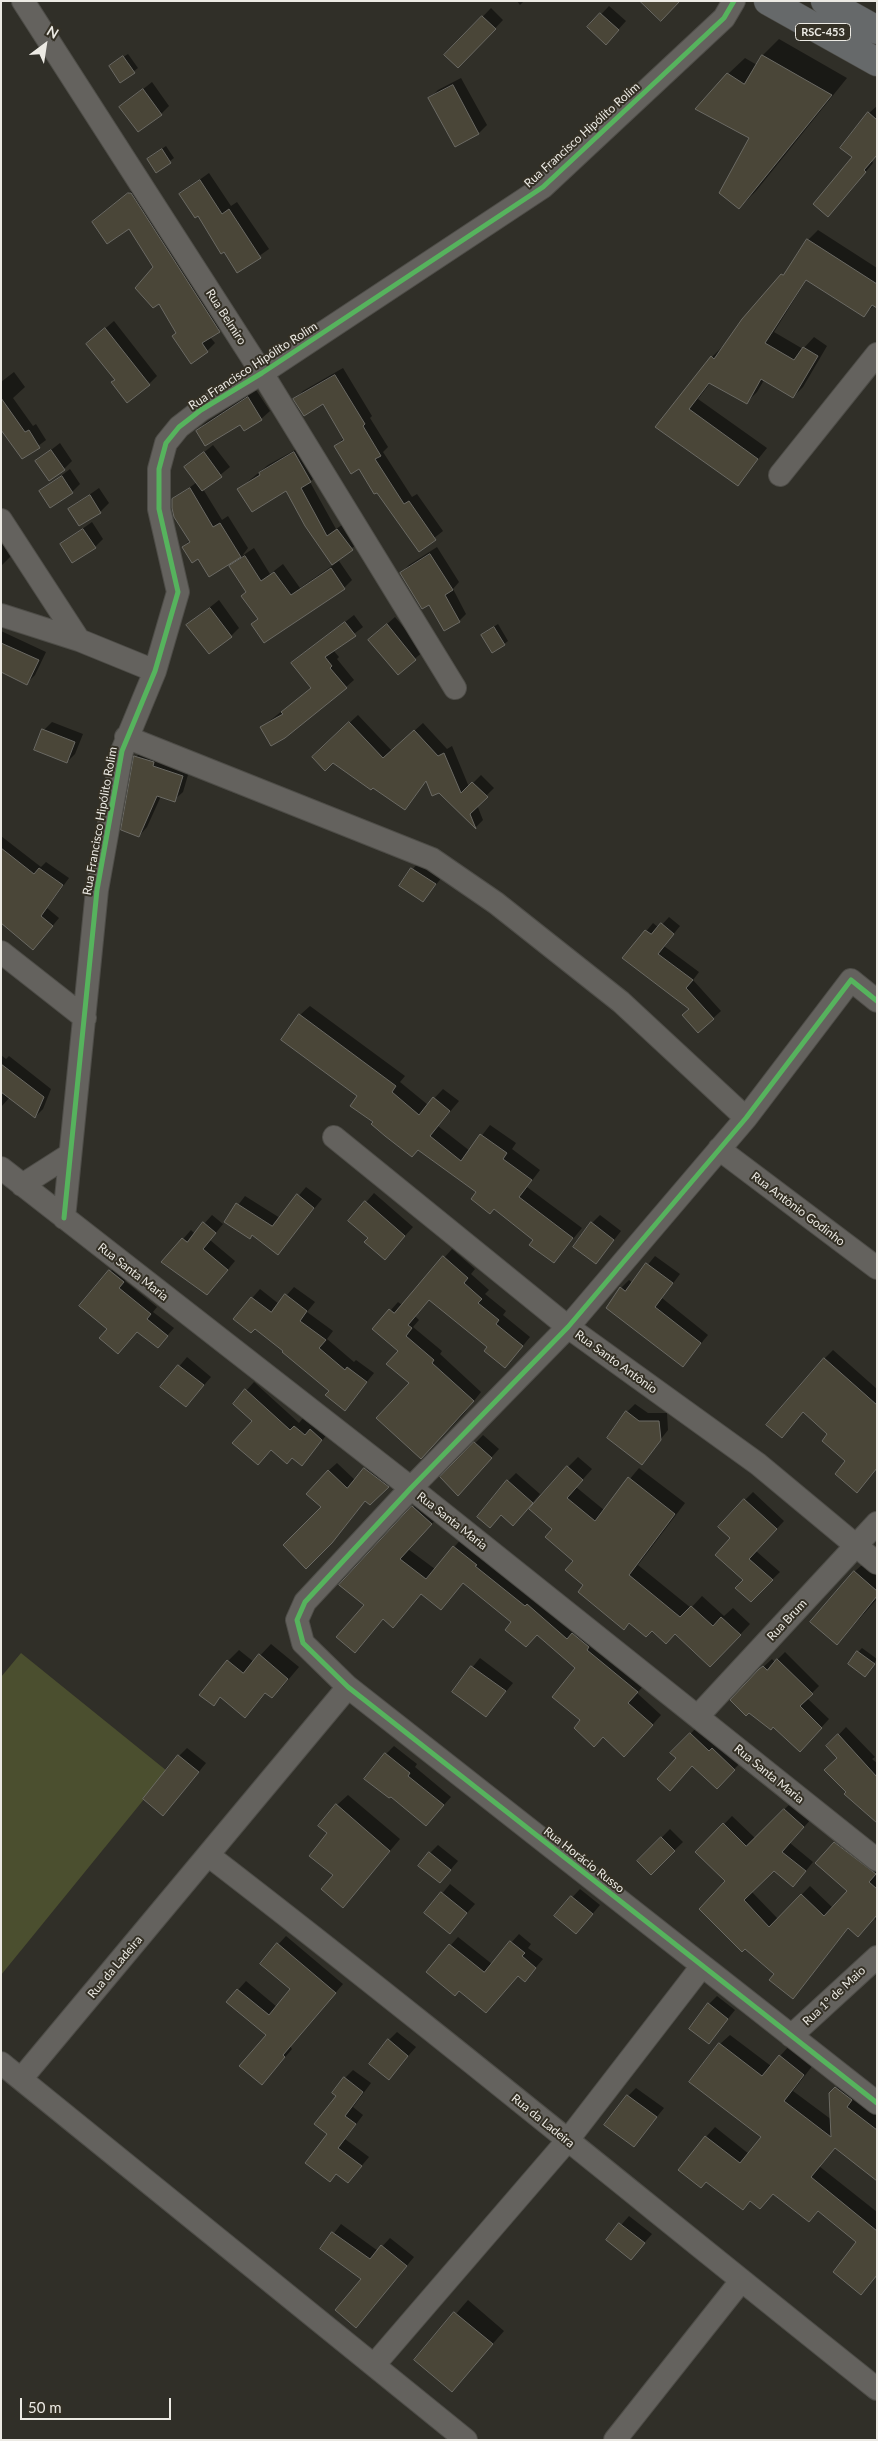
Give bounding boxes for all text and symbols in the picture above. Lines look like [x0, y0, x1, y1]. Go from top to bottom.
north arrow [20, 20, 70, 70]
text: N [44, 22, 62, 42]
road number: RSC-453 [796, 24, 850, 41]
street label: Rua Francisco Hipólito Rolim [521, 79, 643, 191]
street label: Rua Belmiro [203, 286, 249, 348]
street label: Rua Francisco Hipólito Rolim [186, 319, 320, 413]
street label: Rua Francisco Hipólito Rolim [80, 746, 120, 896]
street label: Rua Antônio Godinho [748, 1169, 848, 1249]
street label: Rua Santa Maria [95, 1240, 171, 1304]
street label: Rua Santo Antônio [572, 1327, 660, 1397]
street label: Rua Santa Maria [414, 1489, 490, 1553]
street label: Rua Brum [764, 1596, 810, 1644]
street label: Rua Santa Maria [731, 1742, 807, 1806]
street label: Rua Horácio Russo [541, 1824, 627, 1896]
street label: Rua da Ladeira [85, 1933, 145, 2001]
street label: Rua 1º de Maio [800, 1963, 868, 2029]
street label: Rua da Ladeira [509, 2091, 577, 2151]
scale bar [22, 2388, 174, 2420]
text: 50 m [28, 2398, 62, 2416]

